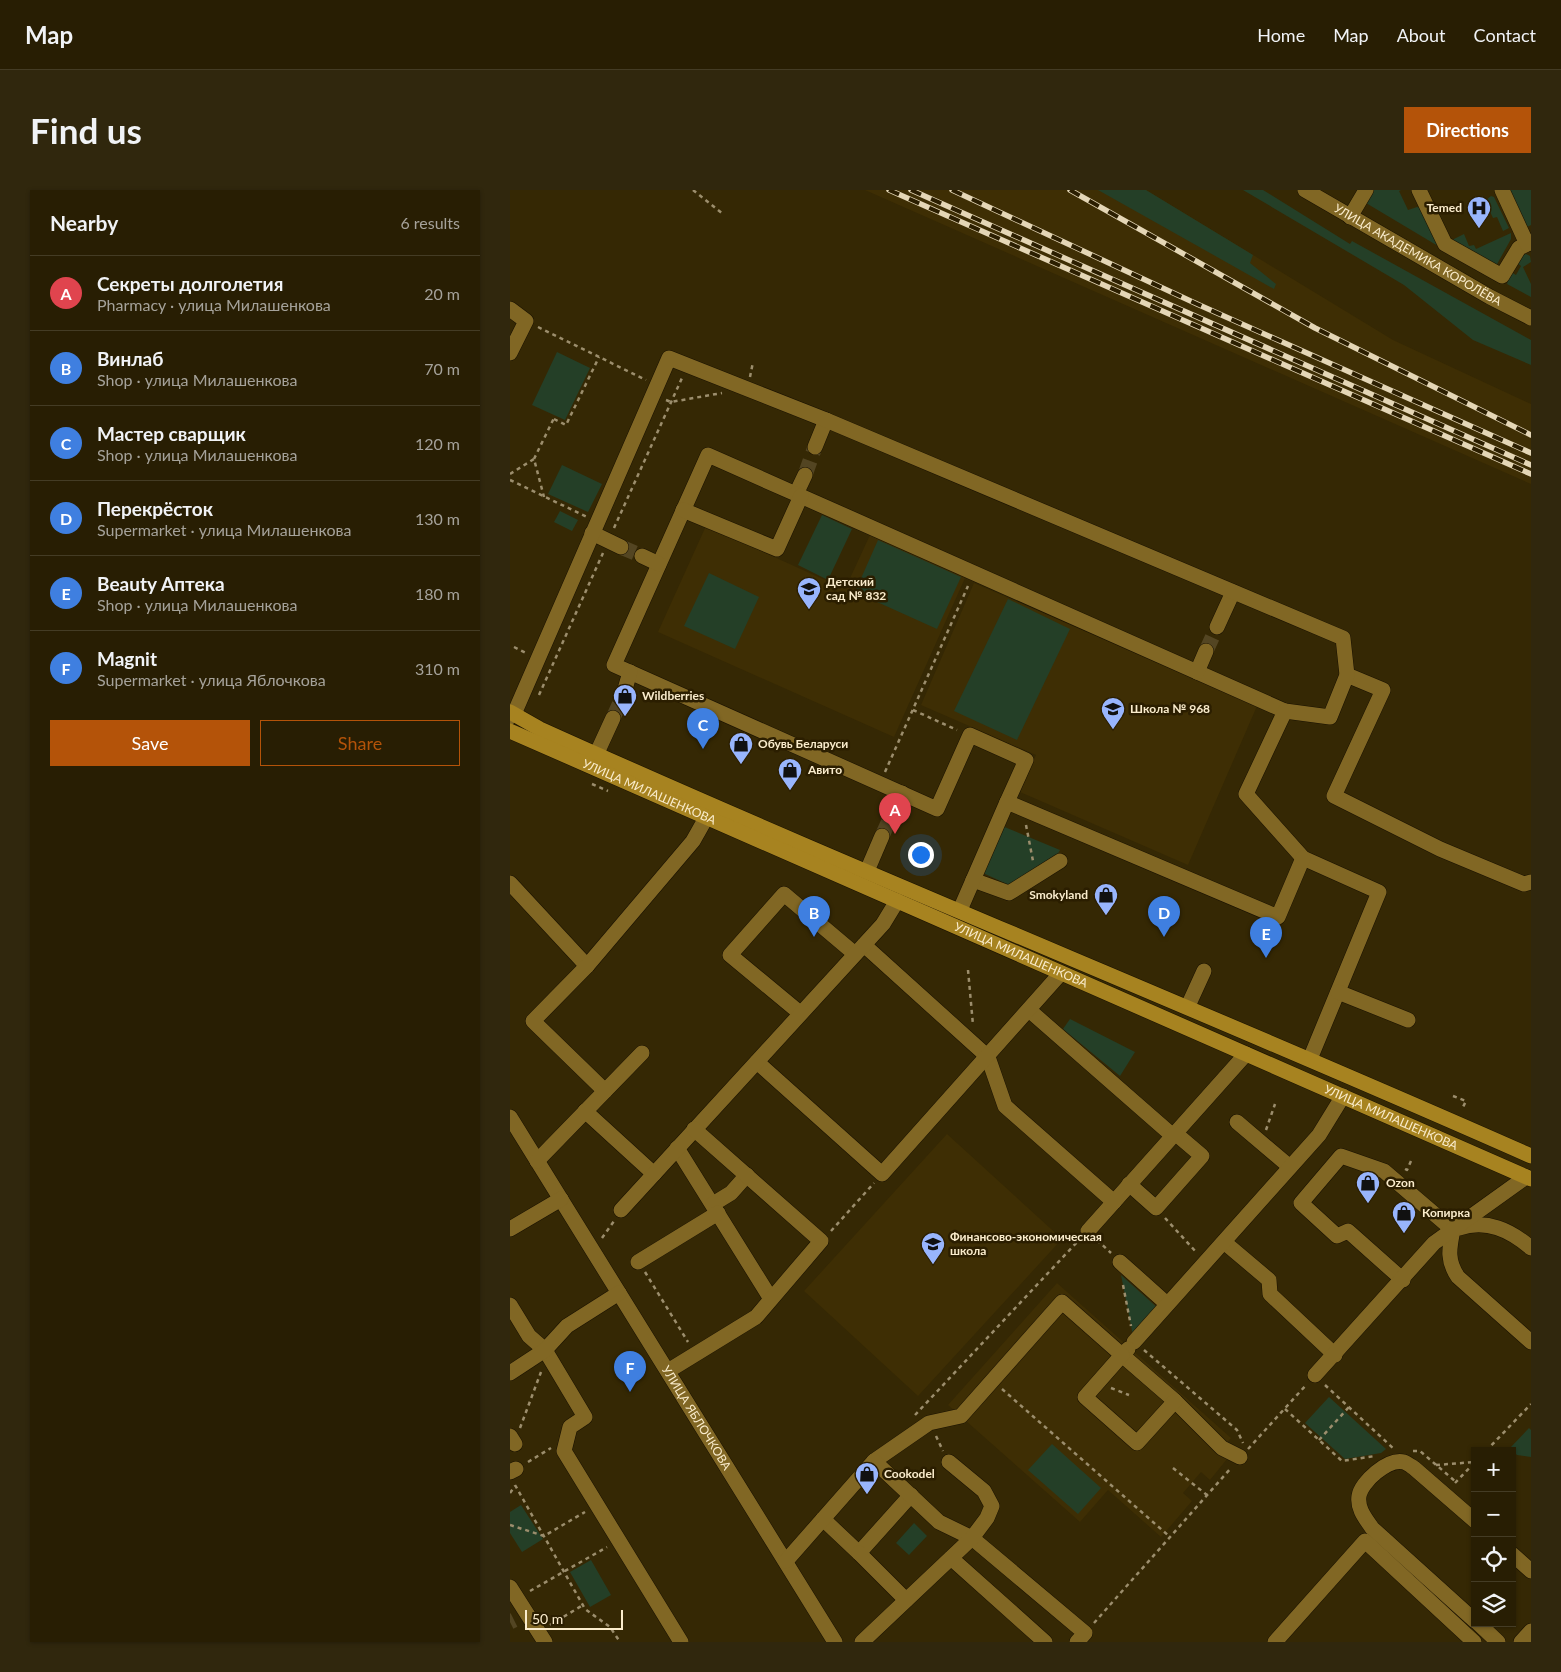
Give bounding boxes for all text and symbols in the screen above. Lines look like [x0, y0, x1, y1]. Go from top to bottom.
text: Map [25, 20, 73, 49]
text: Home [1257, 24, 1305, 46]
text: Map [1333, 24, 1369, 46]
text: About [1397, 24, 1446, 46]
text: Contact [1474, 24, 1536, 46]
button: Directions [1404, 107, 1531, 153]
text: Find us [30, 109, 142, 151]
hospital icon: Temed [1466, 195, 1492, 229]
street label: УЛИЦА АКАДЕМИКА КОРОЛЁВА [1331, 200, 1505, 309]
place label: Temed [1427, 200, 1462, 215]
text: Nearby [50, 210, 118, 235]
text: 6 results [400, 213, 460, 232]
text: Секреты долголетия [97, 272, 283, 295]
text: A [60, 284, 72, 303]
text: 20 m [424, 284, 460, 303]
text: Pharmacy · улица Милашенкова [97, 295, 331, 314]
text: Винлаб [97, 347, 163, 370]
text: B [61, 359, 71, 378]
text: 70 m [424, 359, 460, 378]
text: Shop · улица Милашенкова [97, 370, 297, 389]
text: Мастер сварщик [97, 422, 246, 445]
text: C [61, 434, 71, 453]
text: 120 m [415, 434, 460, 453]
text: Shop · улица Милашенкова [97, 445, 297, 464]
text: Перекрёсток [97, 497, 213, 520]
text: D [60, 509, 72, 528]
text: 130 m [415, 509, 460, 528]
text: Supermarket · улица Милашенкова [97, 520, 351, 539]
text: Beauty Аптека [97, 572, 225, 595]
place label: Детский сад № 832 [826, 574, 886, 603]
school or university icon: Детский сад № 832 [796, 576, 822, 610]
text: E [61, 584, 71, 603]
text: 180 m [415, 584, 460, 603]
text: Shop · улица Милашенкова [97, 595, 297, 614]
text: Magnit [97, 647, 157, 670]
text: F [61, 659, 71, 678]
text: 310 m [415, 659, 460, 678]
text: Supermarket · улица Яблочкова [97, 670, 326, 689]
shop icon: Wildberries [612, 683, 638, 717]
place label: Wildberries [642, 688, 704, 703]
school or university icon: Школа № 968 [1100, 696, 1126, 730]
place label: Школа № 968 [1130, 701, 1210, 716]
pin: C [687, 708, 719, 749]
button: Save [50, 720, 250, 766]
button: Share [260, 720, 460, 766]
shop icon: Обувь Беларуси [728, 731, 754, 765]
place label: Обувь Беларуси [758, 736, 848, 751]
street label: УЛИЦА МИЛАШЕНКОВА [580, 756, 719, 828]
shop icon: Авито [777, 757, 803, 791]
place label: Авито [807, 762, 842, 777]
pin: A [879, 793, 911, 834]
your location [908, 842, 934, 868]
shop icon: Smokyland [1093, 882, 1119, 916]
place label: Smokyland [1029, 887, 1088, 902]
pin: B [798, 896, 830, 937]
pin: D [1148, 896, 1180, 937]
pin: E [1250, 917, 1282, 958]
street label: УЛИЦА МИЛАШЕНКОВА [952, 919, 1091, 991]
street label: УЛИЦА МИЛАШЕНКОВА [1322, 1081, 1461, 1153]
shop icon: Ozon [1355, 1170, 1381, 1204]
place label: Ozon [1386, 1175, 1415, 1190]
shop icon: Копирка [1391, 1200, 1417, 1234]
place label: Копирка [1422, 1205, 1470, 1220]
place label: Финансово-экономическая школа [950, 1229, 1102, 1258]
school or university icon: Финансово-экономическая школа [920, 1231, 946, 1265]
pin: F [614, 1351, 646, 1392]
street label: УЛИЦА ЯБЛОЧКОВА [659, 1363, 735, 1473]
map controls [1471, 1447, 1516, 1627]
button: + [1471, 1447, 1516, 1492]
shop icon: Cookodel [854, 1461, 880, 1495]
place label: Cookodel [884, 1466, 935, 1481]
button: − [1471, 1492, 1516, 1537]
button: locate [1471, 1537, 1516, 1582]
button: layers [1471, 1582, 1516, 1627]
scale bar [525, 1607, 622, 1630]
text: 50 m [532, 1610, 563, 1627]

